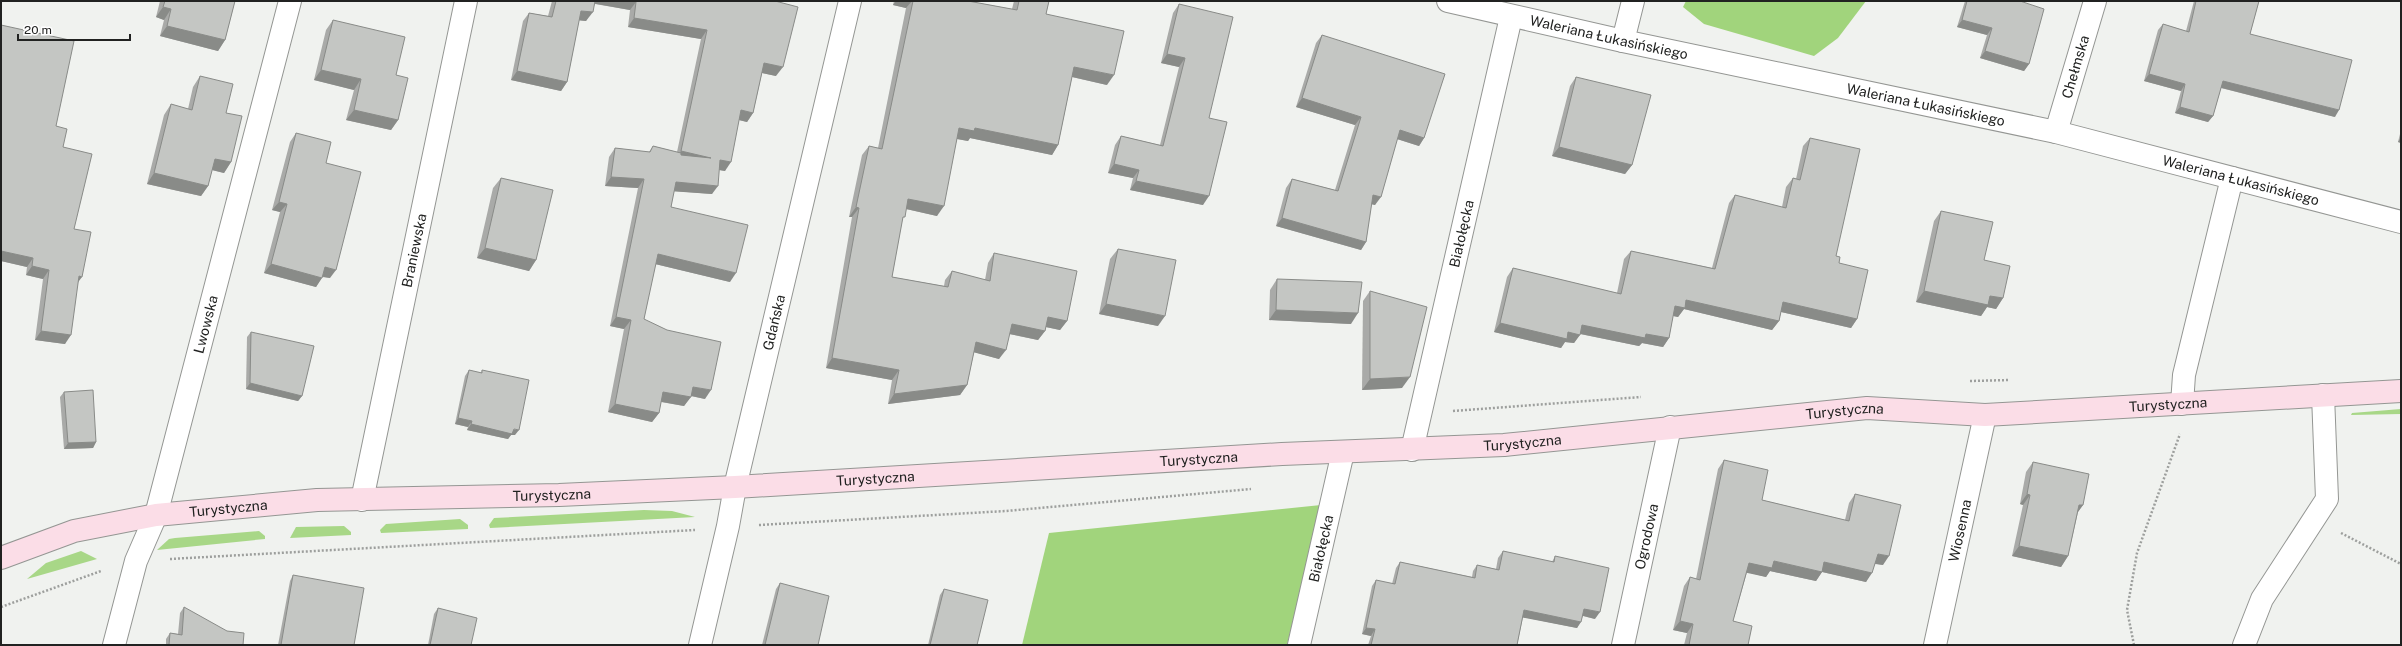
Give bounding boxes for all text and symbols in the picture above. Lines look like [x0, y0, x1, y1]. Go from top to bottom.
street label: Waleriana Łukasińskiego [1528, 12, 1690, 62]
scale bar [18, 16, 130, 42]
text: 20 m [24, 23, 52, 37]
street label: Chełmska [2058, 33, 2092, 100]
street label: Waleriana Łukasińskiego [1845, 80, 2007, 129]
street label: Waleriana Łukasińskiego [2161, 152, 2321, 208]
street label: Białołęcka [1446, 198, 1477, 269]
street label: Braniewska [399, 212, 430, 289]
street label: Gdańska [760, 293, 788, 352]
street label: Lwowska [190, 294, 221, 355]
street label: Turystyczna [2128, 394, 2208, 415]
street label: Turystyczna [1805, 400, 1884, 422]
street label: Turystyczna [1483, 431, 1562, 454]
street label: Turystyczna [1159, 449, 1239, 469]
street label: Turystyczna [836, 468, 915, 489]
street label: Turystyczna [512, 486, 591, 504]
street label: Turystyczna [188, 497, 268, 520]
street label: Wiosenna [1945, 498, 1974, 563]
street label: Ogrodowa [1632, 502, 1661, 571]
street label: Białołęcka [1306, 513, 1336, 584]

